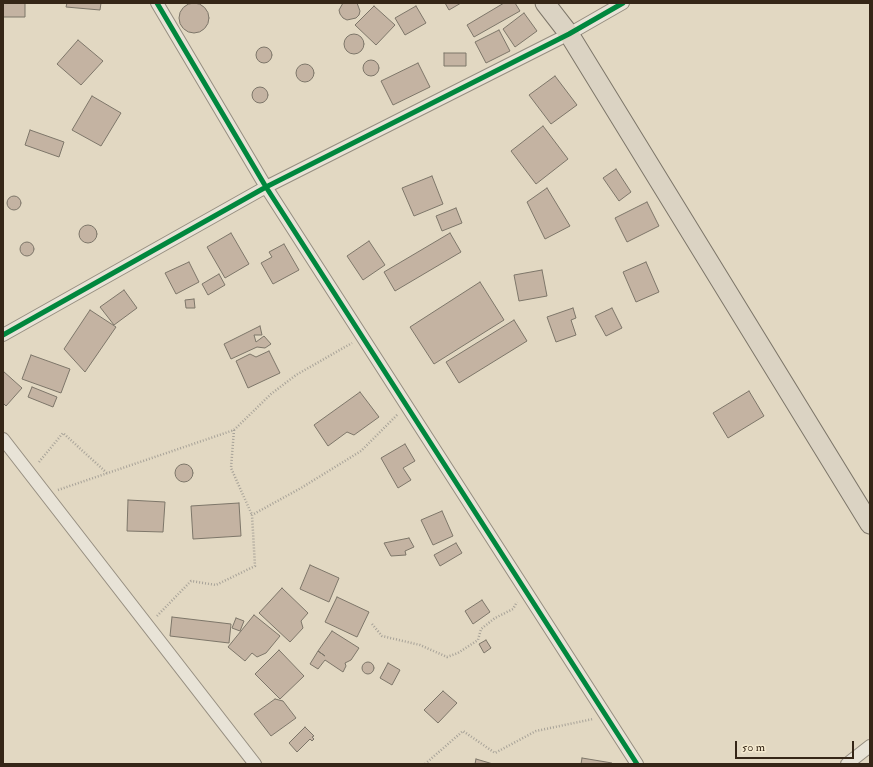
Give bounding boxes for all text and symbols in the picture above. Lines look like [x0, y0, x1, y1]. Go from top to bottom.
scale bar [737, 733, 856, 759]
text: 50 m [742, 740, 765, 755]

